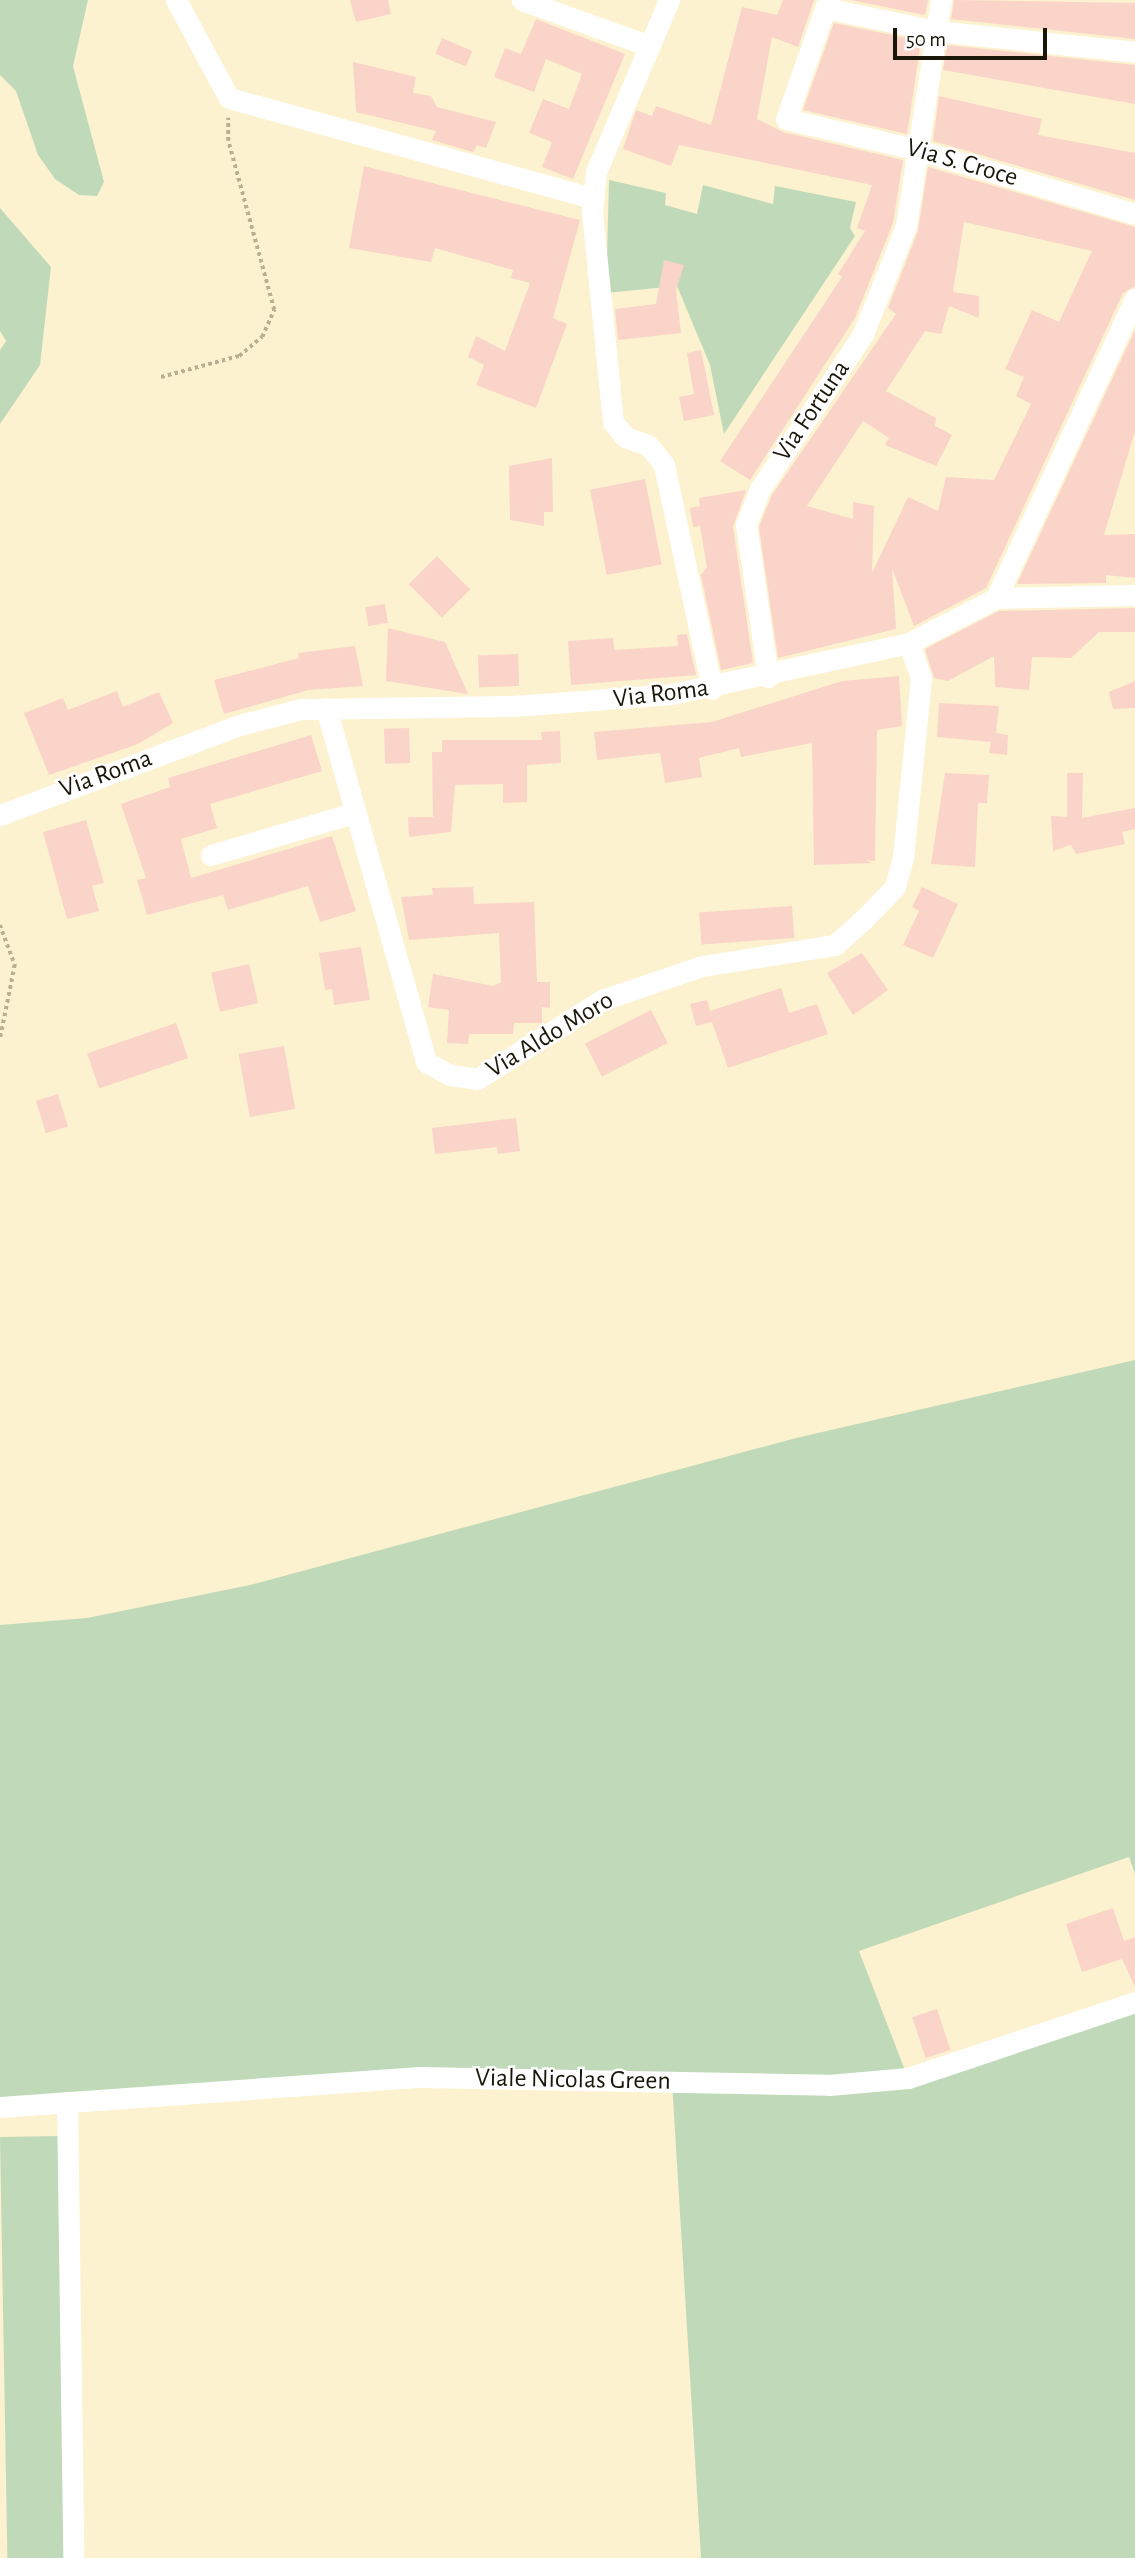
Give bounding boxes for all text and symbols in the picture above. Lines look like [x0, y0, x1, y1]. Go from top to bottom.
scale bar [897, 14, 1051, 58]
text: 50 m [906, 29, 946, 50]
street label: Via S. Croce [903, 132, 1021, 194]
street label: Via Fortuna [767, 355, 857, 467]
street label: Via Roma [611, 673, 711, 715]
street label: Via Roma [56, 743, 156, 805]
street label: Via Aldo Moro [481, 985, 619, 1085]
street label: Viale Nicolas Green [475, 2063, 671, 2097]

